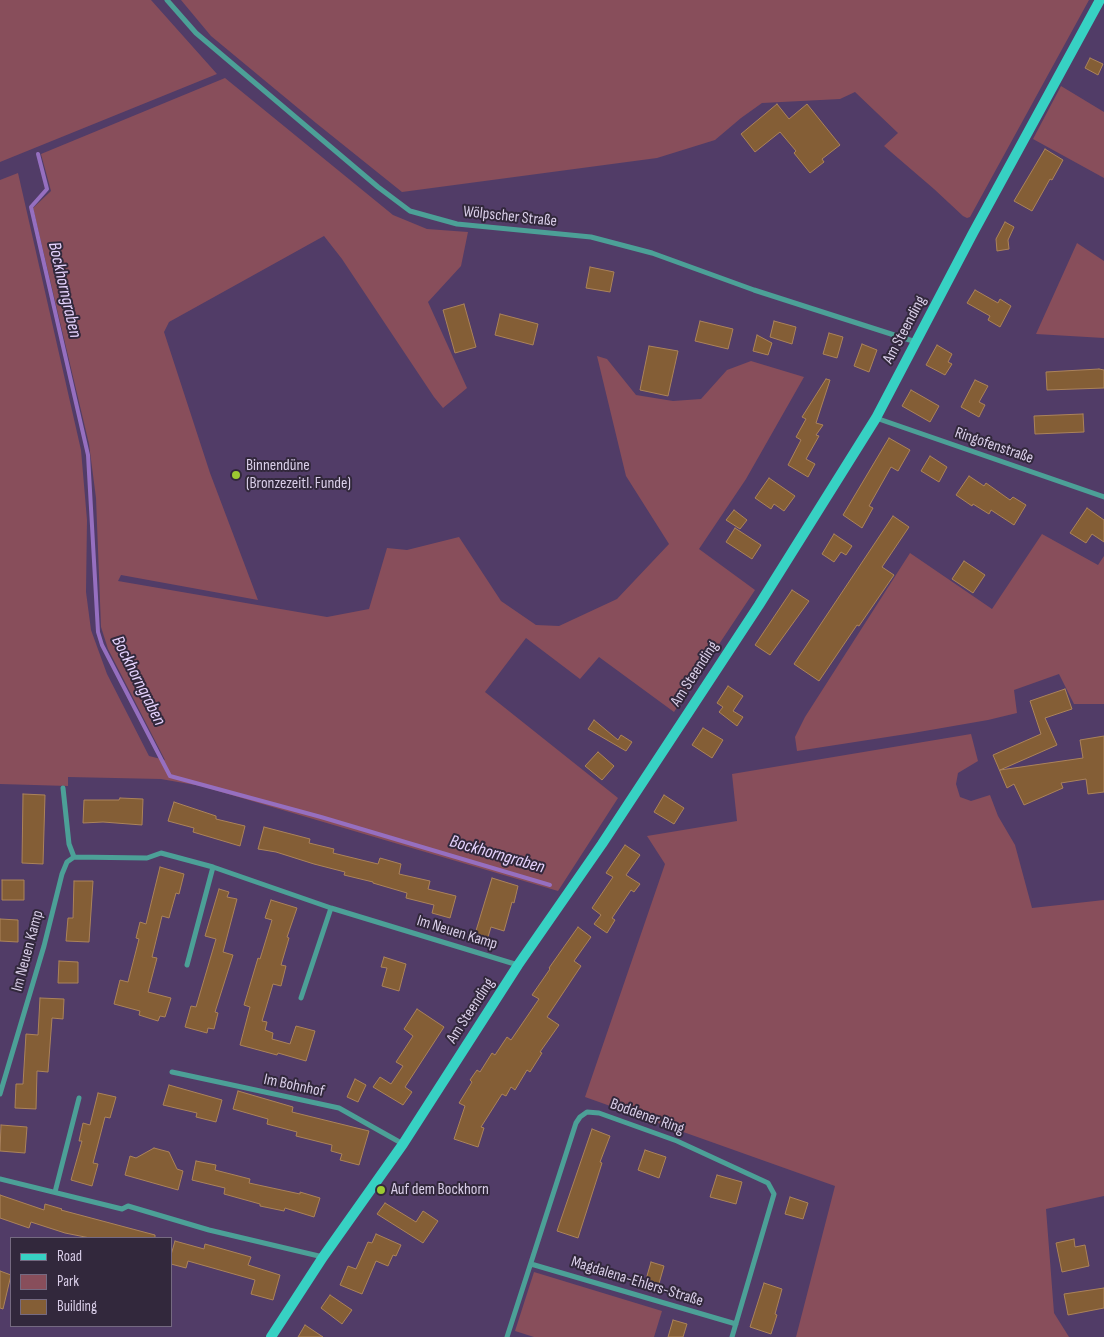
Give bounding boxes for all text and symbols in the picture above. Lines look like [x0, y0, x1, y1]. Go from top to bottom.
street label: Wölpscher Straße [462, 203, 558, 231]
water label: Bockhorngraben [42, 240, 86, 340]
street label: Am Steending [879, 293, 931, 367]
street label: Ringofenstraße [952, 424, 1036, 468]
place label: Binnendüne (Bronzezeitl. Funde) [246, 456, 351, 494]
marker: Binnendüne (Bronzezeitl. Funde) [230, 469, 242, 481]
water label: Bockhorngraben [106, 633, 170, 729]
street label: Am Steending [667, 638, 723, 710]
water label: Bockhorngraben [447, 831, 547, 879]
street label: Im Neuen Kamp [8, 908, 48, 994]
street label: Im Neuen Kamp [414, 912, 500, 954]
street label: Am Steending [443, 975, 499, 1047]
street label: Im Bohnhof [262, 1070, 326, 1102]
street label: Boddener Ring [607, 1095, 687, 1139]
place label: Auf dem Bockhorn [391, 1180, 489, 1200]
marker: Auf dem Bockhorn [375, 1184, 387, 1196]
legend [10, 1237, 172, 1327]
text: Road [57, 1247, 82, 1266]
street label: Magdalena-Ehlers-Straße [569, 1253, 705, 1311]
text: Park [57, 1272, 79, 1291]
text: Building [57, 1297, 97, 1316]

